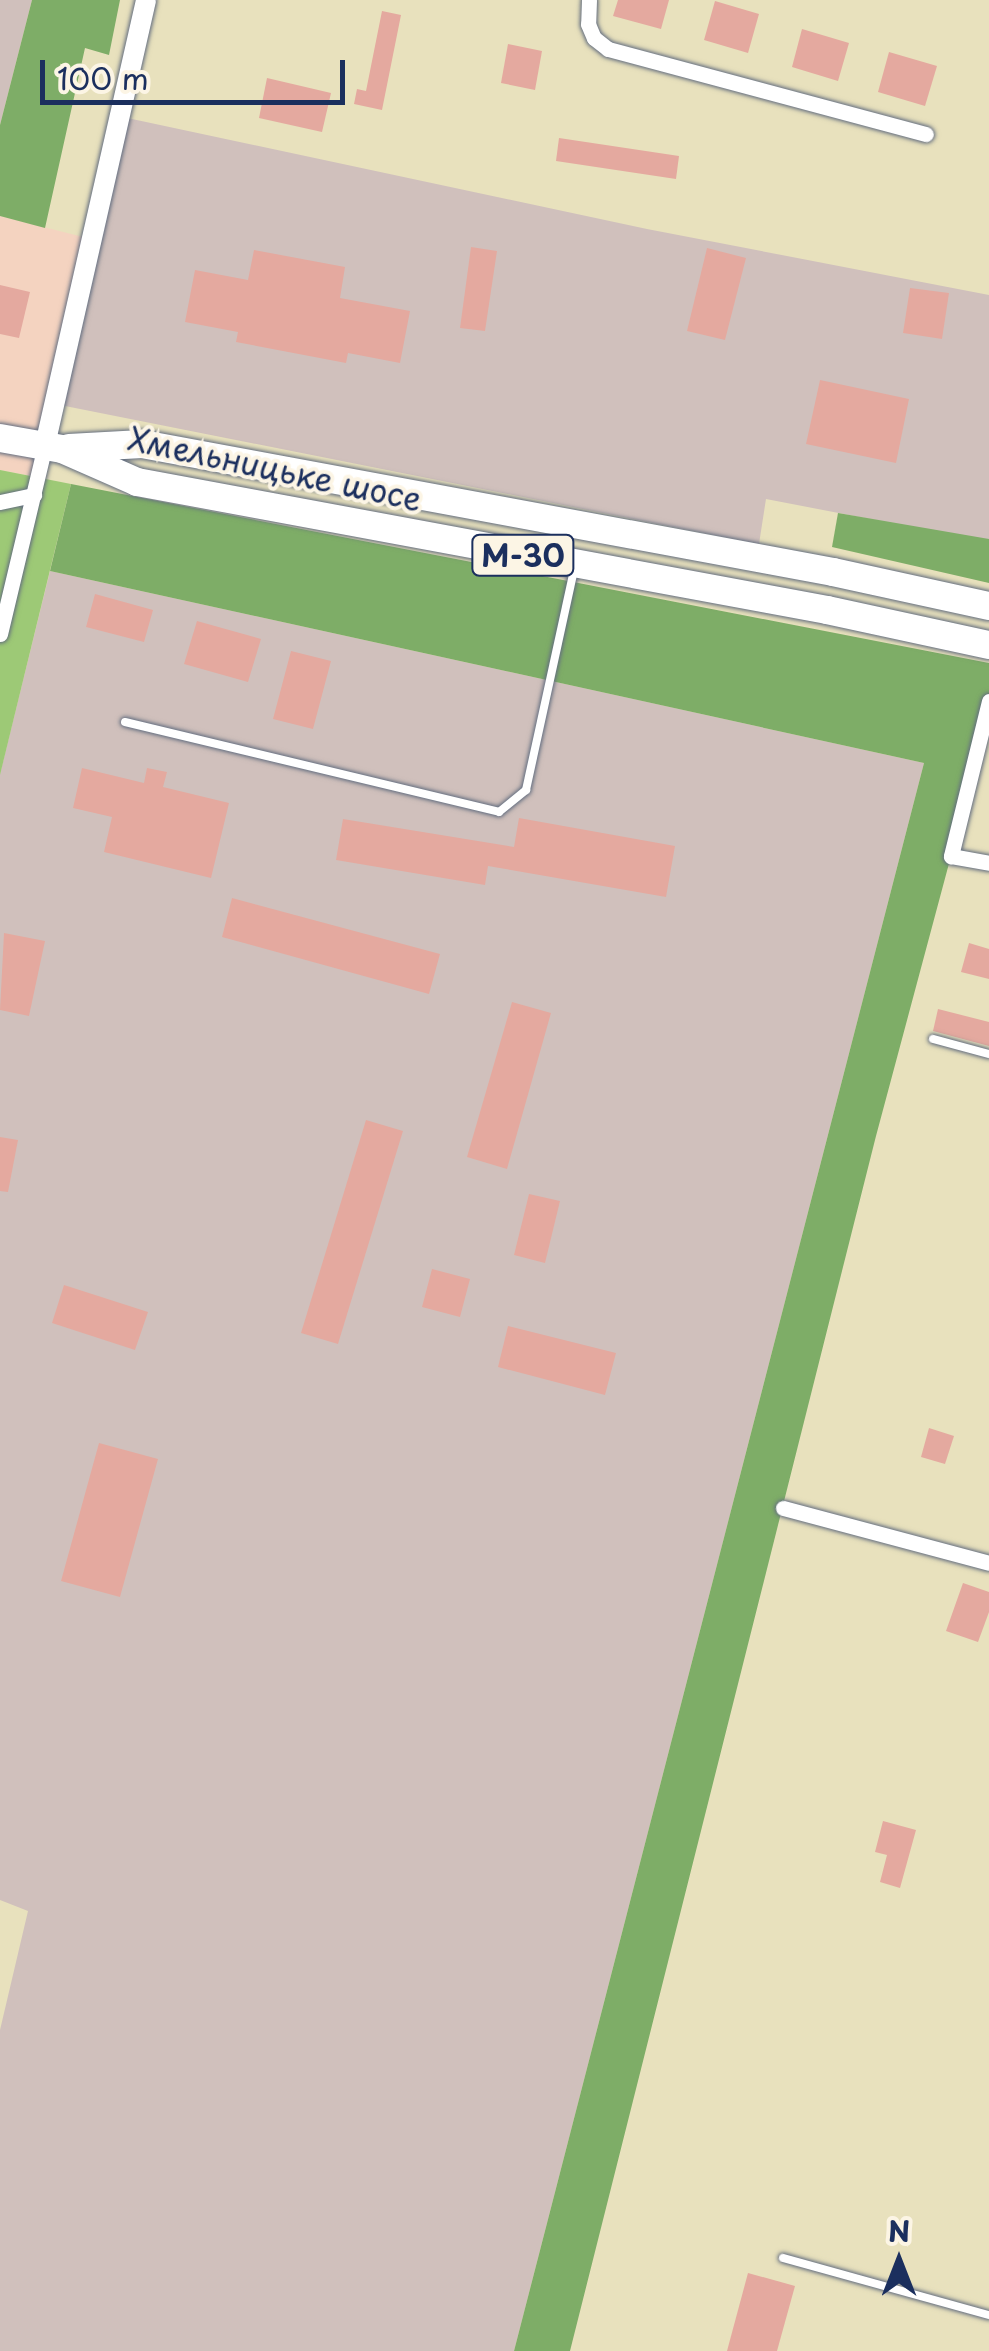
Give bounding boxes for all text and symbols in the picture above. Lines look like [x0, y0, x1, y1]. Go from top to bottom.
scale bar [45, 40, 350, 102]
text: 100 m [57, 55, 149, 100]
street label: Хмельницьке шосе [126, 418, 424, 518]
road number: М-30 [470, 530, 576, 580]
text: N [888, 2209, 910, 2252]
north arrow [849, 2211, 949, 2311]

